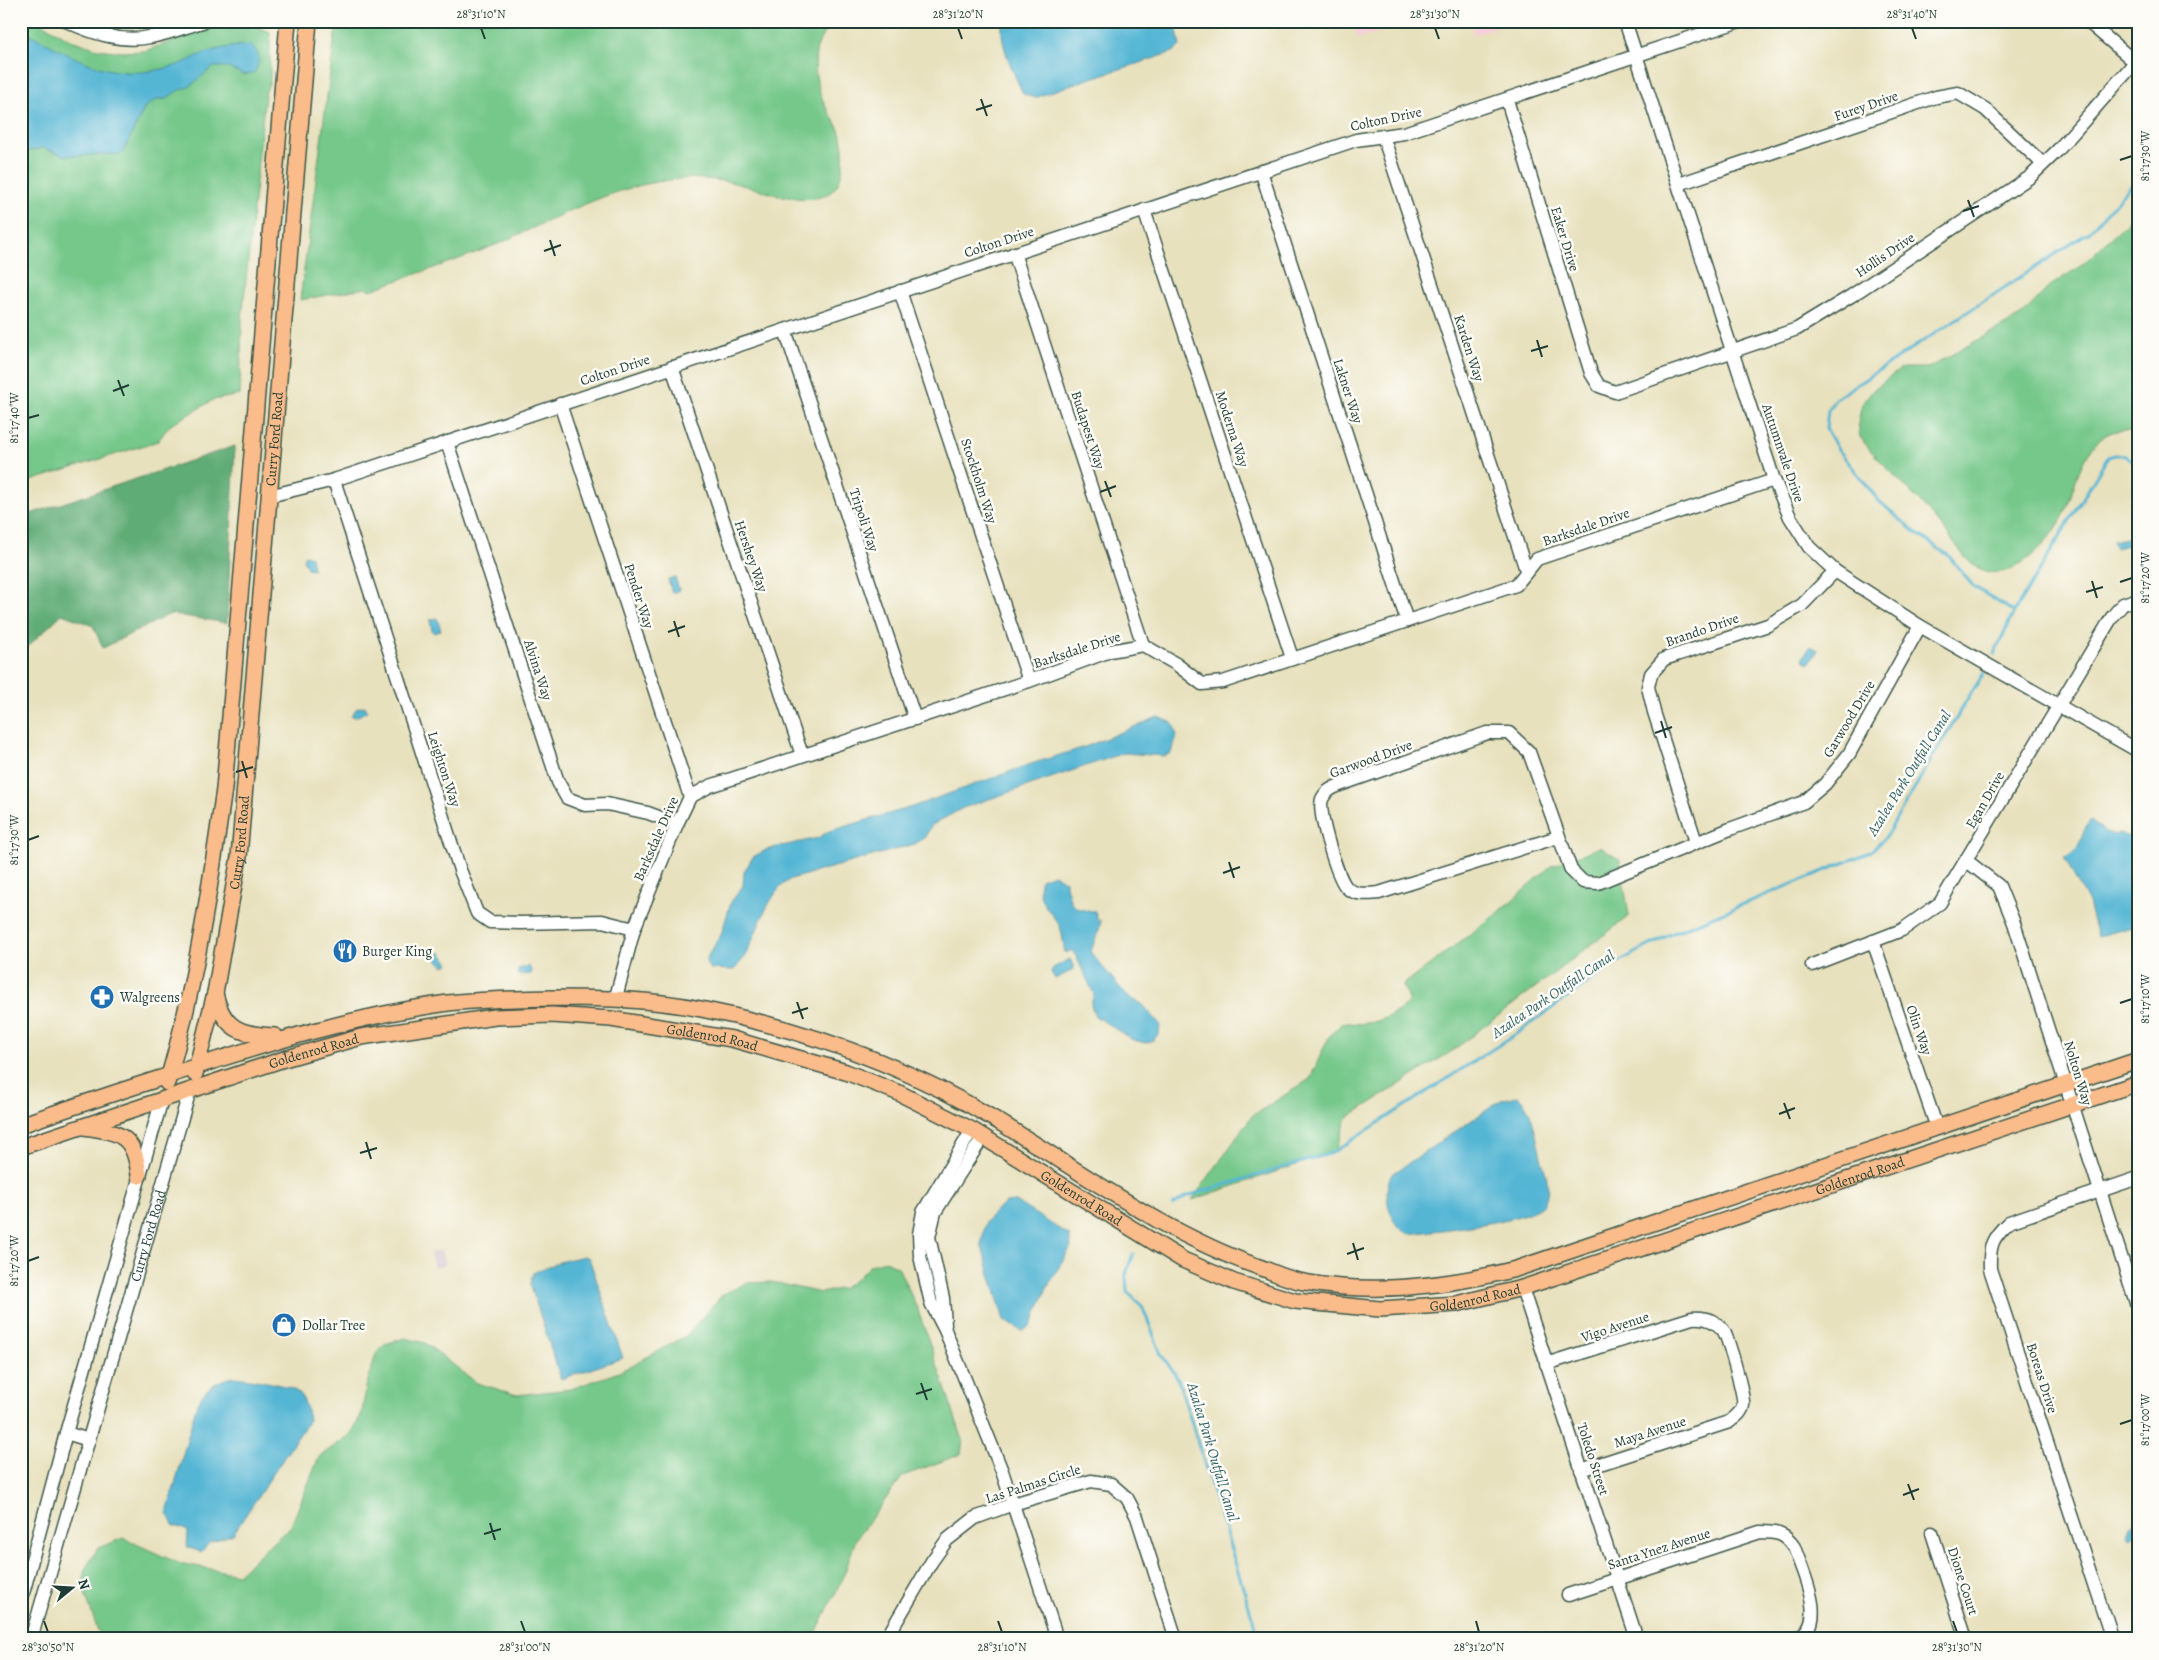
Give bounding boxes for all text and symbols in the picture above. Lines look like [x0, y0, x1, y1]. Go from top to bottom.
text: 28°31'10"N [456, 6, 506, 22]
text: 28°31'20"N [933, 6, 984, 22]
text: 28°31'30"N [1410, 6, 1460, 22]
text: 28°31'40"N [1887, 6, 1938, 22]
street label: Furey Drive [1831, 86, 1901, 126]
street label: Colton Drive [1349, 102, 1423, 136]
text: 81°17'30"W [2137, 130, 2153, 181]
street label: Eaker Drive [1546, 204, 1584, 274]
street label: Colton Drive [962, 222, 1036, 262]
street label: Hollis Drive [1852, 228, 1918, 282]
street label: Karden Way [1449, 312, 1489, 384]
street label: Colton Drive [578, 350, 652, 390]
street label: Lakner Way [1329, 356, 1368, 427]
street label: Moderna Way [1211, 388, 1253, 470]
street label: Budapest Way [1066, 389, 1110, 472]
text: 81°17'40"W [6, 391, 22, 444]
street label: Curry Ford Road [261, 391, 287, 487]
street label: Autumnvale Drive [1757, 400, 1809, 505]
street label: Stockholm Way [956, 436, 1002, 527]
street label: Tripoli Way [845, 486, 883, 555]
street label: Barksdale Drive [1540, 503, 1632, 551]
street label: Hershey Way [730, 518, 772, 595]
text: 81°17'20"W [2137, 551, 2153, 604]
street label: Pender Way [620, 561, 659, 632]
street label: Brando Drive [1663, 609, 1741, 651]
street label: Barksdale Drive [1031, 627, 1123, 673]
street label: Alvina Way [519, 636, 557, 704]
street label: Garwood Drive [1819, 677, 1879, 761]
water label: Azalea Park Outfall Canal [1862, 706, 1956, 840]
street label: Leighton Way [423, 729, 465, 810]
street label: Garwood Drive [1327, 735, 1415, 783]
street label: Egan Drive [1961, 768, 2009, 832]
street label: Curry Ford Road [224, 794, 254, 891]
street label: Barksdale Drive [629, 794, 683, 884]
text: 81°17'30"W [6, 814, 22, 865]
restaurant icon: Burger King [332, 938, 358, 964]
place label: Burger King [362, 942, 432, 961]
water label: Azalea Park Outfall Canal [1487, 945, 1619, 1043]
text: 81°17'10"W [2137, 973, 2153, 1024]
pharmacy icon: Walgreens [89, 984, 115, 1010]
place label: Walgreens [119, 988, 180, 1007]
street label: Olin Way [1902, 1002, 1937, 1058]
street label: Goldenrod Road [665, 1019, 761, 1056]
street label: Goldenrod Road [266, 1029, 361, 1073]
street label: Nolton Way [2059, 1038, 2097, 1108]
street label: Goldenrod Road [1813, 1152, 1907, 1199]
street label: Goldenrod Road [1037, 1165, 1126, 1230]
street label: Curry Ford Road [126, 1187, 170, 1284]
text: 81°17'20"W [6, 1234, 22, 1287]
street label: Goldenrod Road [1429, 1279, 1523, 1315]
street label: Vigo Avenue [1578, 1307, 1651, 1347]
shop icon: Dollar Tree [271, 1312, 297, 1338]
place label: Dollar Tree [302, 1316, 365, 1335]
street label: Boreas Drive [2022, 1340, 2062, 1416]
water label: Azalea Park Outfall Canal [1182, 1379, 1244, 1524]
text: 81°17'00"W [2137, 1393, 2153, 1446]
street label: Maya Avenue [1611, 1411, 1689, 1453]
street label: Toledo Street [1572, 1420, 1614, 1498]
street label: Las Palmas Circle [983, 1460, 1083, 1508]
street label: Santa Ynez Avenue [1605, 1523, 1713, 1575]
street label: Dione Court [1943, 1545, 1983, 1618]
north arrow [48, 1562, 98, 1612]
text: N [73, 1576, 94, 1592]
text: 28°30'50"N [22, 1639, 75, 1655]
text: 28°31'00"N [499, 1639, 551, 1655]
text: 28°31'10"N [977, 1639, 1027, 1655]
text: 28°31'20"N [1454, 1639, 1505, 1655]
text: 28°31'30"N [1932, 1639, 1982, 1655]

